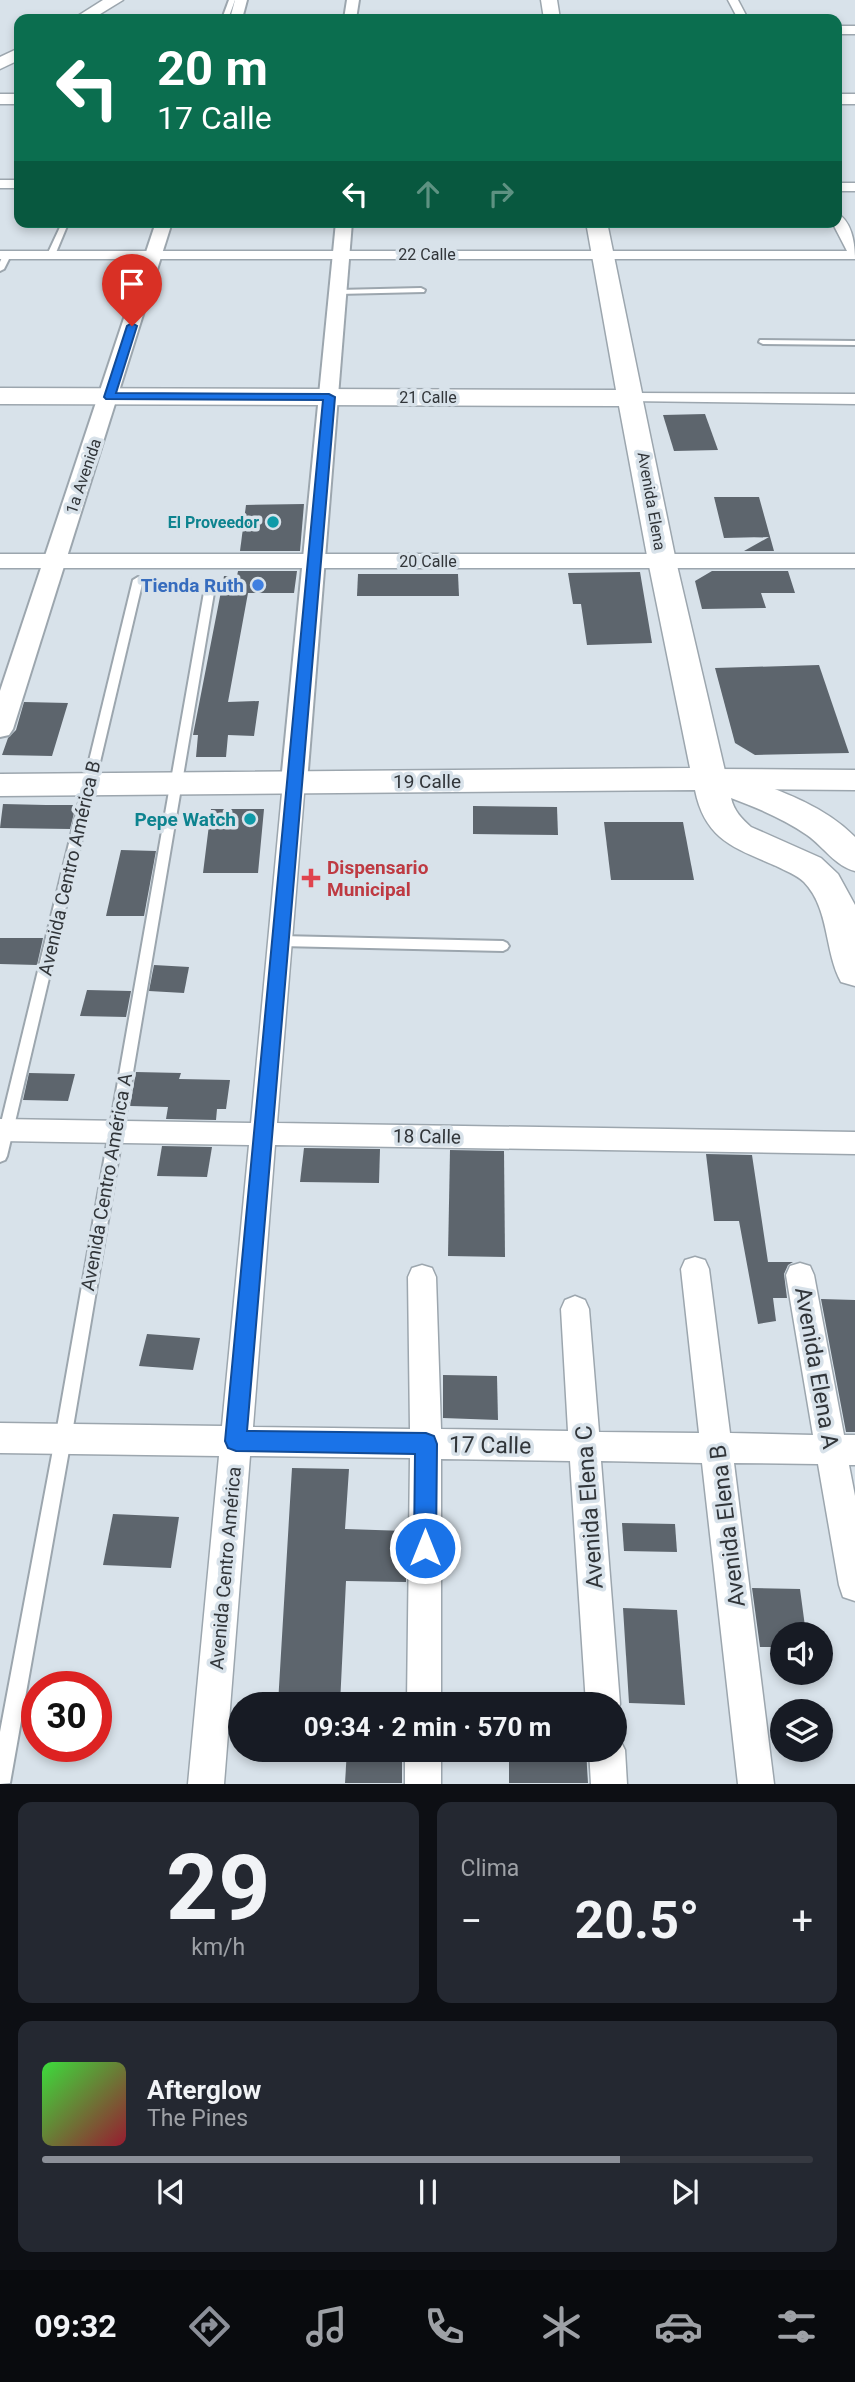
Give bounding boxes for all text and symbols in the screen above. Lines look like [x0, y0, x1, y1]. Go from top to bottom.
text: 20 m [157, 40, 268, 97]
icon: left [42, 42, 133, 133]
text: 17 Calle [157, 99, 272, 137]
icon: left [336, 175, 374, 213]
icon: ahead [409, 175, 447, 213]
icon: right [482, 175, 520, 213]
street label: 22 Calle [398, 245, 456, 264]
pin [102, 254, 162, 326]
icon: arrive [113, 265, 151, 303]
street label: 21 Calle [399, 388, 457, 407]
street label: 1a Avenida [62, 436, 105, 516]
street label: Avenida Elena [634, 450, 670, 552]
place label: El Proveedor [168, 513, 259, 532]
marker: El Proveedor [265, 514, 281, 530]
street label: 20 Calle [399, 552, 457, 571]
place label: Tienda Ruth [141, 574, 244, 597]
marker: Tienda Ruth [250, 577, 266, 593]
street label: Avenida Centro América B [34, 758, 105, 978]
street label: 19 Calle [393, 770, 461, 793]
place label: Pepe Watch [134, 808, 236, 831]
marker: Pepe Watch [242, 811, 258, 827]
place label: Dispensario Municipal [327, 856, 429, 901]
marker: Dispensario Municipal [301, 868, 321, 888]
street label: Avenida Centro América A [76, 1071, 137, 1293]
street label: 18 Calle [393, 1124, 461, 1149]
street label: Avenida Elena A [789, 1285, 844, 1451]
street label: Avenida Elena C [570, 1424, 609, 1590]
street label: 17 Calle [449, 1431, 531, 1460]
street label: Avenida Elena B [704, 1443, 751, 1609]
street label: Avenida Centro América [205, 1466, 246, 1670]
position arrow [388, 1511, 462, 1585]
map controls [770, 1622, 833, 1762]
button: sound [770, 1622, 833, 1685]
speed limit sign: 30 [21, 1671, 112, 1762]
button: layers [770, 1699, 833, 1762]
text: 09:34 · 2 min · 570 m [304, 1712, 551, 1742]
text: 29 [166, 1835, 270, 1941]
text: Clima [461, 1855, 519, 1882]
text: 20.5° [574, 1890, 699, 1951]
text: − [461, 1899, 482, 1943]
text: + [791, 1899, 813, 1943]
text: km/h [191, 1934, 245, 1961]
text: Afterglow [147, 2075, 261, 2105]
text: The Pines [147, 2105, 248, 2132]
icon: previous [152, 2173, 190, 2211]
icon: pause [409, 2173, 447, 2211]
icon: next [666, 2173, 704, 2211]
icon: directions [185, 2302, 234, 2351]
icon: music [302, 2302, 351, 2351]
icon: phone [420, 2302, 469, 2351]
icon: climate [537, 2302, 586, 2351]
icon: car [654, 2302, 703, 2351]
icon: filters [772, 2302, 821, 2351]
text: 09:32 [34, 2307, 117, 2345]

